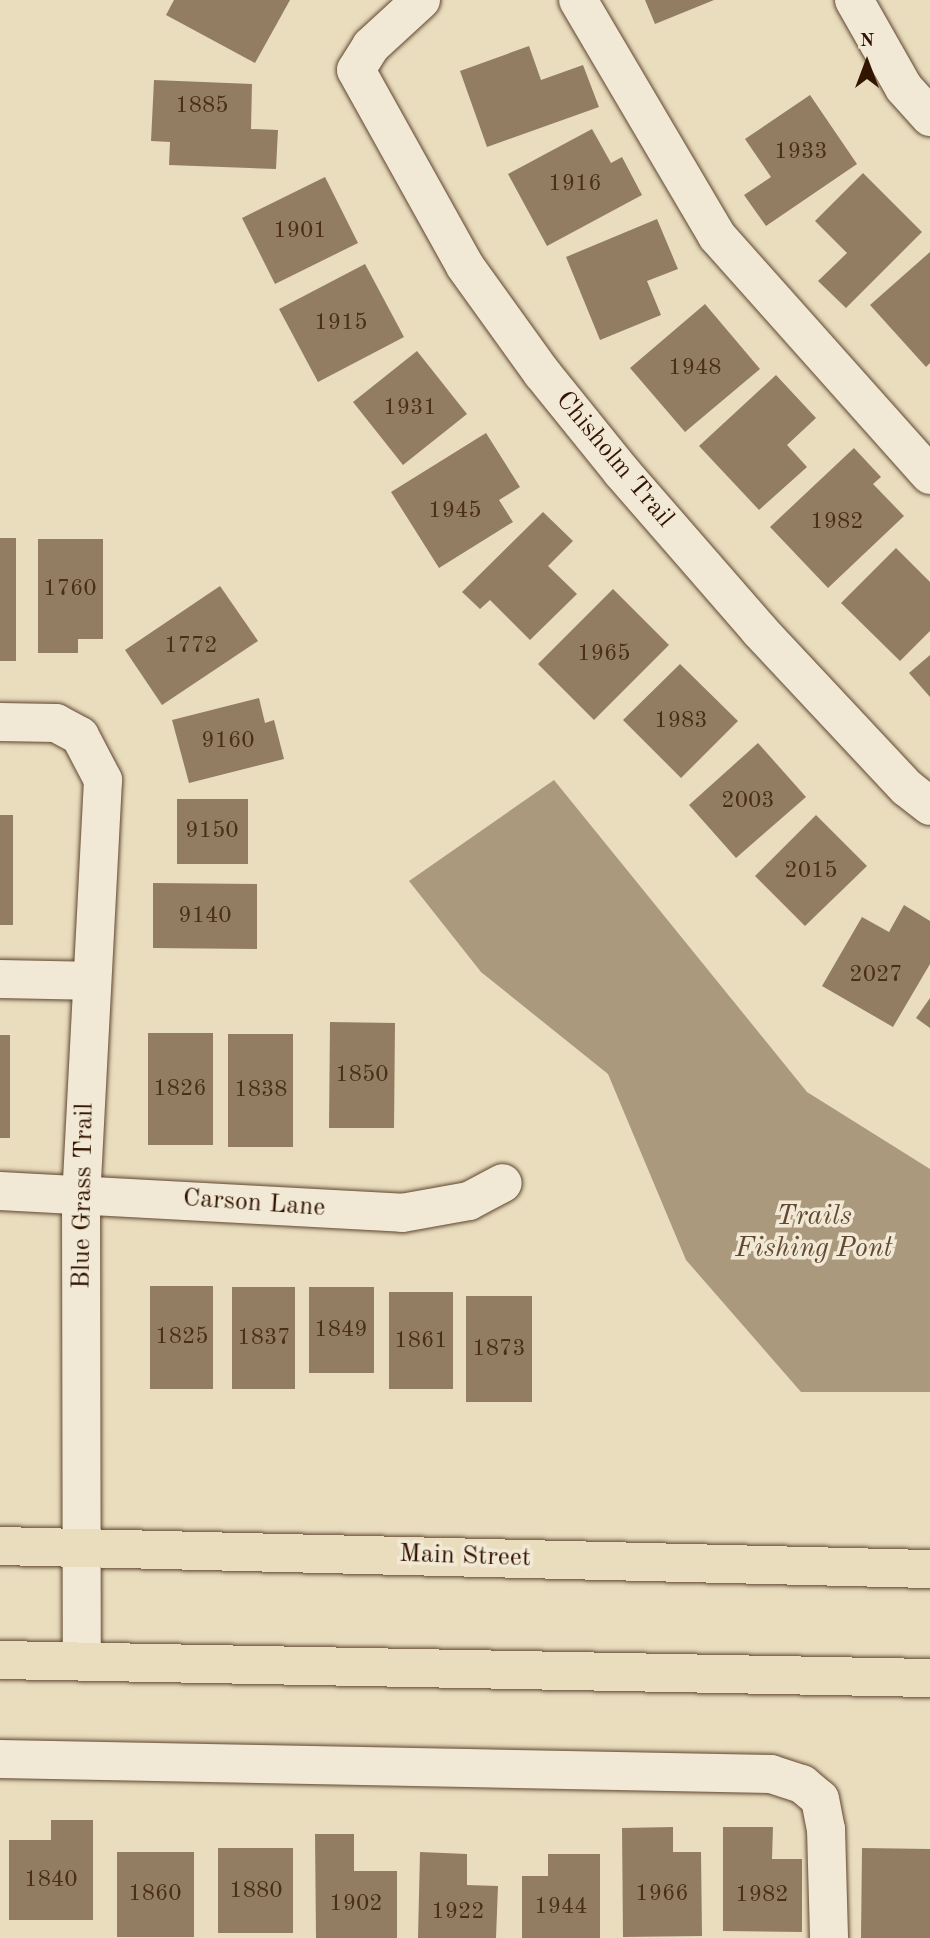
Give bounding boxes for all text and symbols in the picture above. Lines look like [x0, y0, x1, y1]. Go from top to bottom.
north arrow [832, 28, 902, 98]
text: N [860, 32, 874, 51]
house number: 1885 [175, 92, 229, 120]
house number: 1933 [774, 138, 828, 166]
house number: 1916 [548, 170, 602, 198]
house number: 1901 [273, 217, 327, 245]
house number: 1915 [314, 309, 368, 337]
house number: 1948 [668, 354, 722, 382]
street label: Chisholm Trail [548, 386, 680, 534]
house number: 1931 [383, 394, 437, 422]
house number: 1945 [428, 497, 482, 525]
house number: 1982 [810, 508, 864, 536]
house number: 1760 [43, 575, 97, 603]
house number: 1772 [164, 632, 218, 660]
house number: 1965 [577, 640, 631, 668]
house number: 1983 [654, 707, 708, 735]
house number: 9160 [201, 727, 255, 755]
house number: 2003 [721, 787, 775, 815]
house number: 9150 [185, 817, 239, 845]
house number: 2015 [784, 857, 838, 885]
house number: 9140 [178, 902, 232, 930]
house number: 2027 [849, 961, 903, 989]
house number: 1850 [335, 1061, 389, 1089]
house number: 1826 [153, 1075, 207, 1103]
house number: 1838 [234, 1076, 288, 1104]
street label: Blue Grass Trail [67, 1103, 101, 1289]
street label: Carson Lane [182, 1183, 326, 1225]
water label: Trails Fishing Pont [735, 1200, 893, 1266]
house number: 1849 [314, 1316, 368, 1344]
house number: 1825 [155, 1323, 209, 1351]
house number: 1837 [237, 1324, 291, 1352]
house number: 1861 [394, 1327, 448, 1355]
house number: 1873 [472, 1335, 526, 1363]
street label: Main Street [399, 1539, 531, 1575]
house number: 1840 [24, 1866, 78, 1894]
house number: 1880 [229, 1877, 283, 1905]
house number: 1860 [128, 1880, 182, 1908]
house number: 1966 [635, 1880, 689, 1908]
house number: 1982 [735, 1881, 789, 1909]
house number: 1902 [329, 1890, 383, 1918]
house number: 1944 [534, 1893, 588, 1921]
house number: 1922 [431, 1898, 485, 1926]

